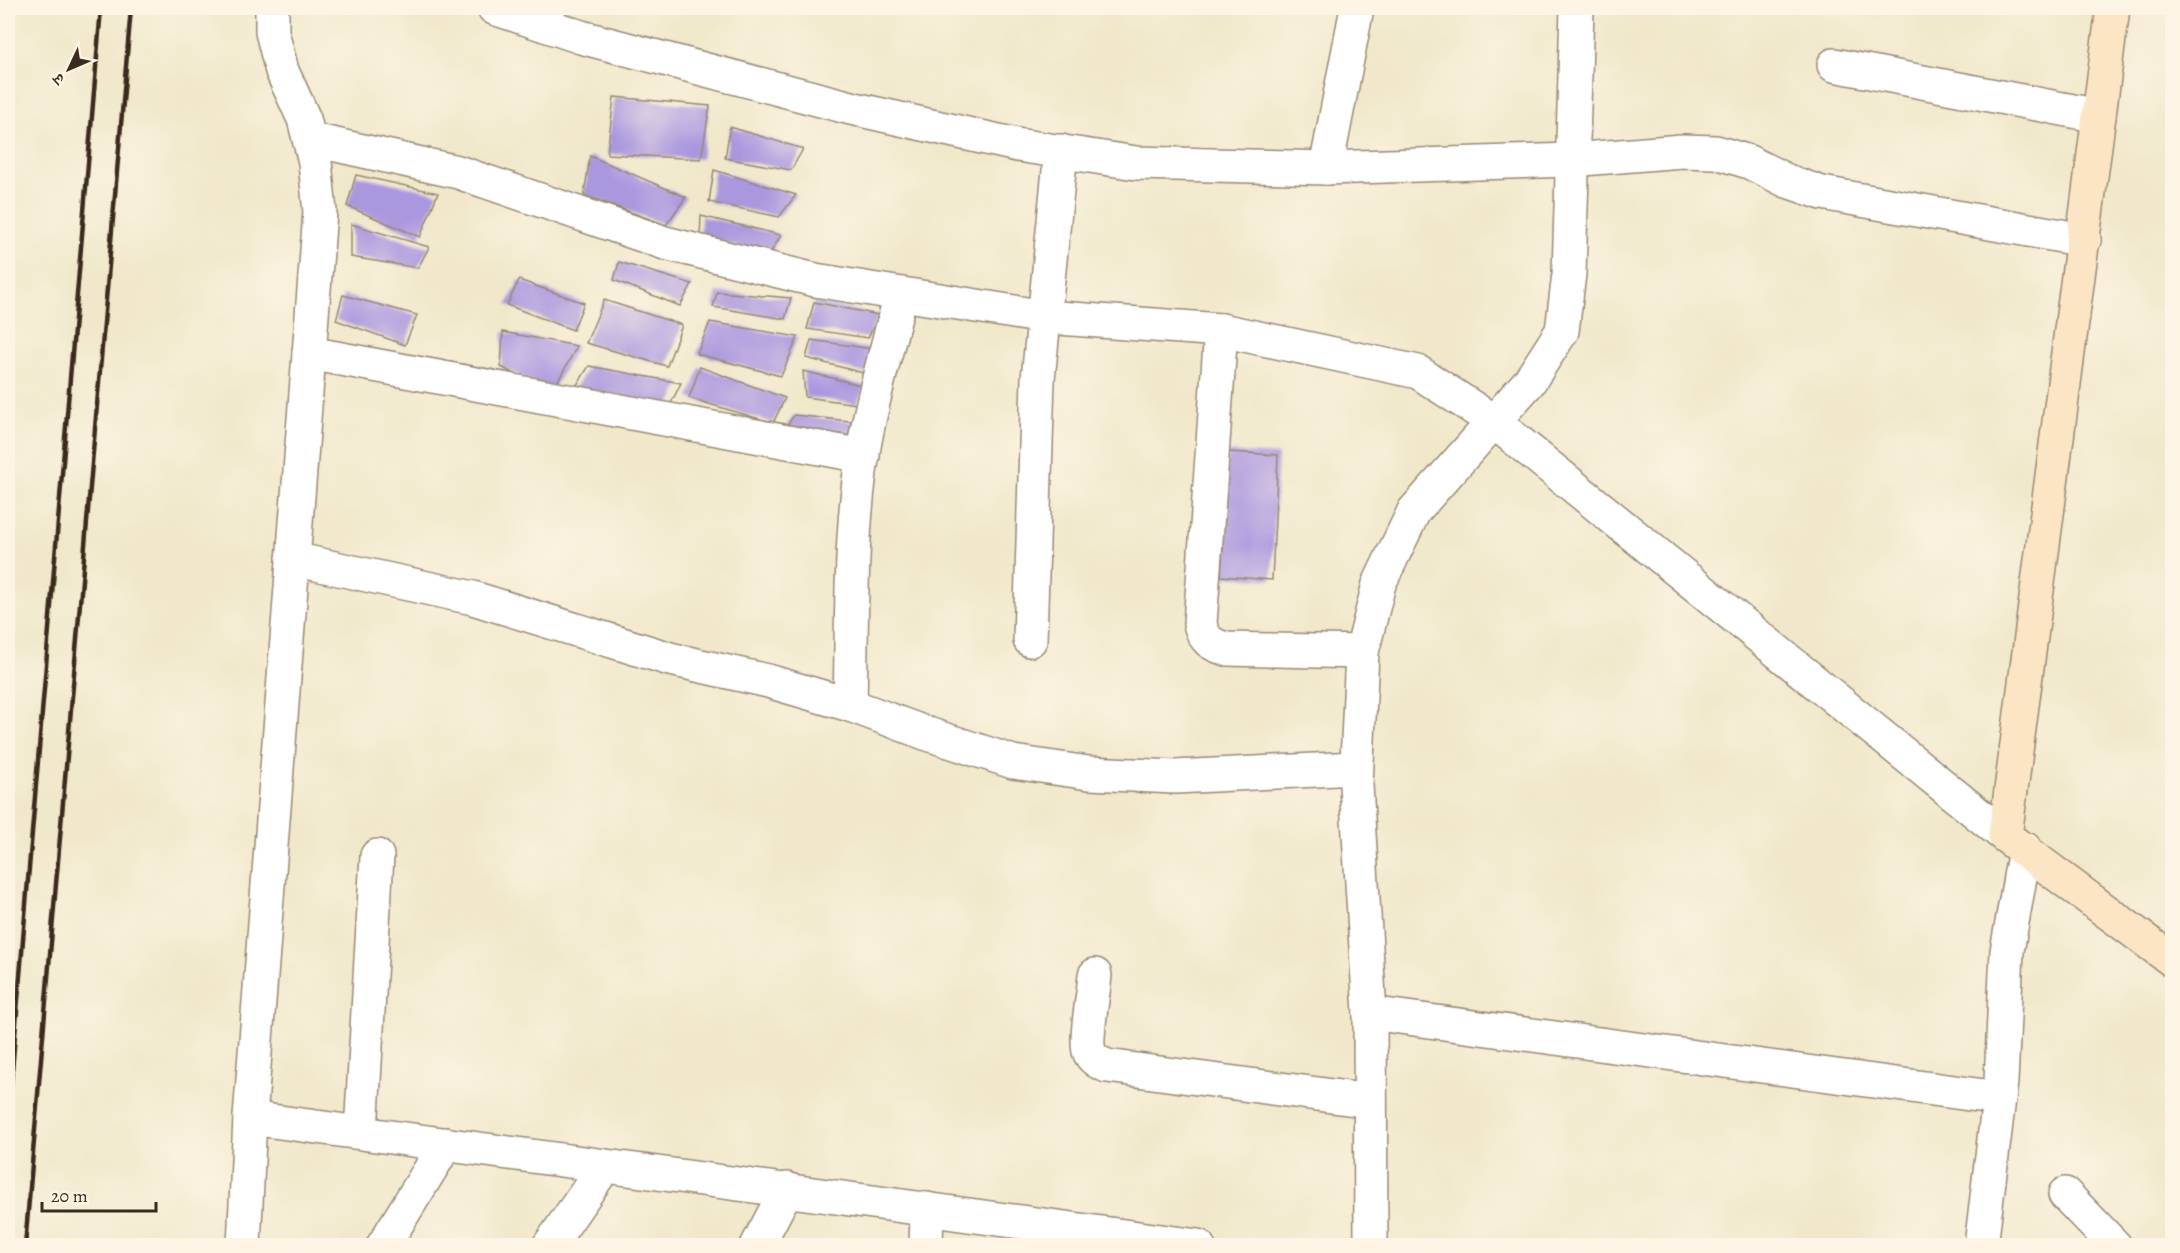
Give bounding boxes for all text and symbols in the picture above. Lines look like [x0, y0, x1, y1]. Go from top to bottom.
north arrow [39, 39, 99, 99]
text: उ [47, 67, 70, 90]
scale bar [42, 1175, 156, 1213]
text: 20 m [51, 1184, 88, 1208]

